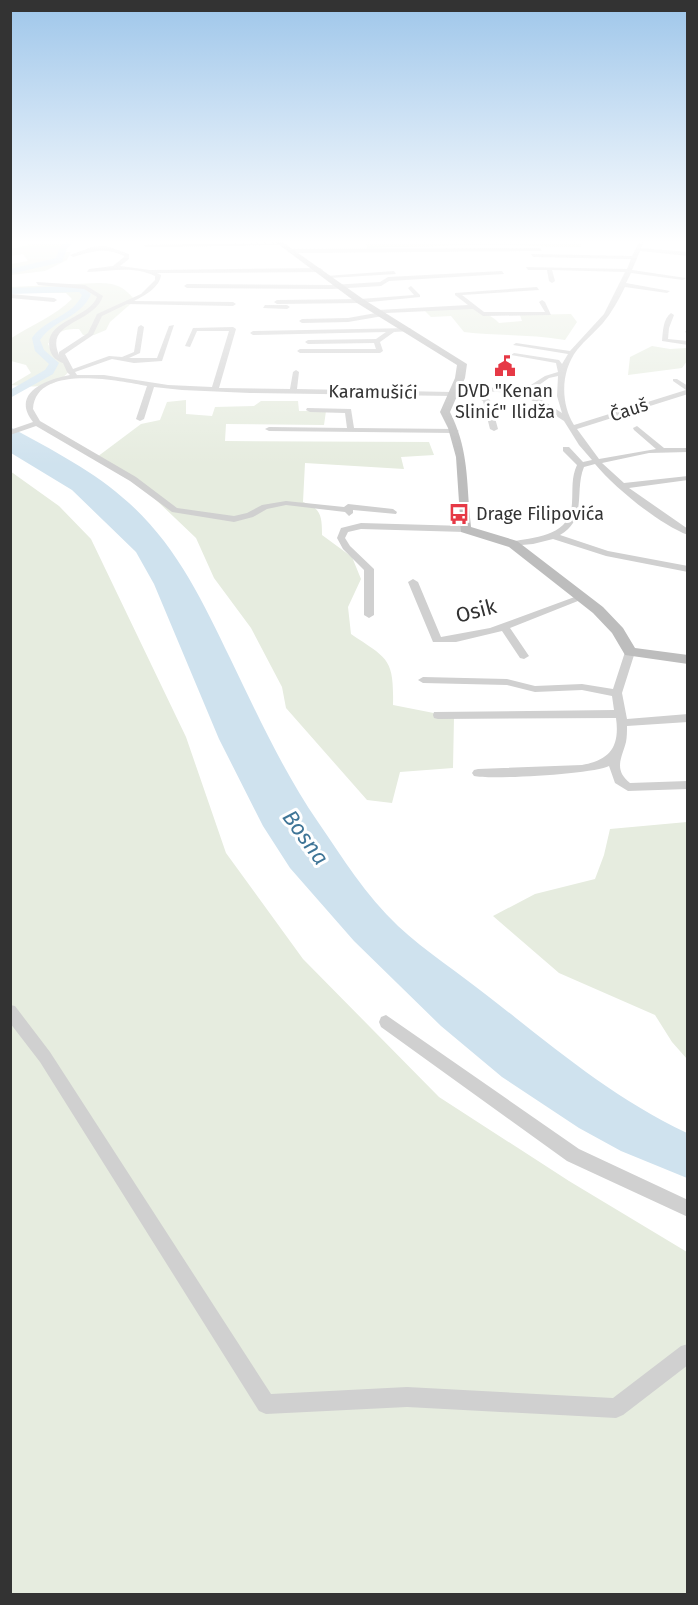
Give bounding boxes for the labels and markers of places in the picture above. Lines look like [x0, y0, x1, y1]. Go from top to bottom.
public building icon: DVD "Kenan Slinić" Ilidža [493, 354, 517, 378]
place label: DVD "Kenan Slinić" Ilidža [455, 380, 555, 423]
bus stop icon: Drage Filipovića [447, 502, 471, 526]
place label: Drage Filipovića [476, 503, 604, 525]

